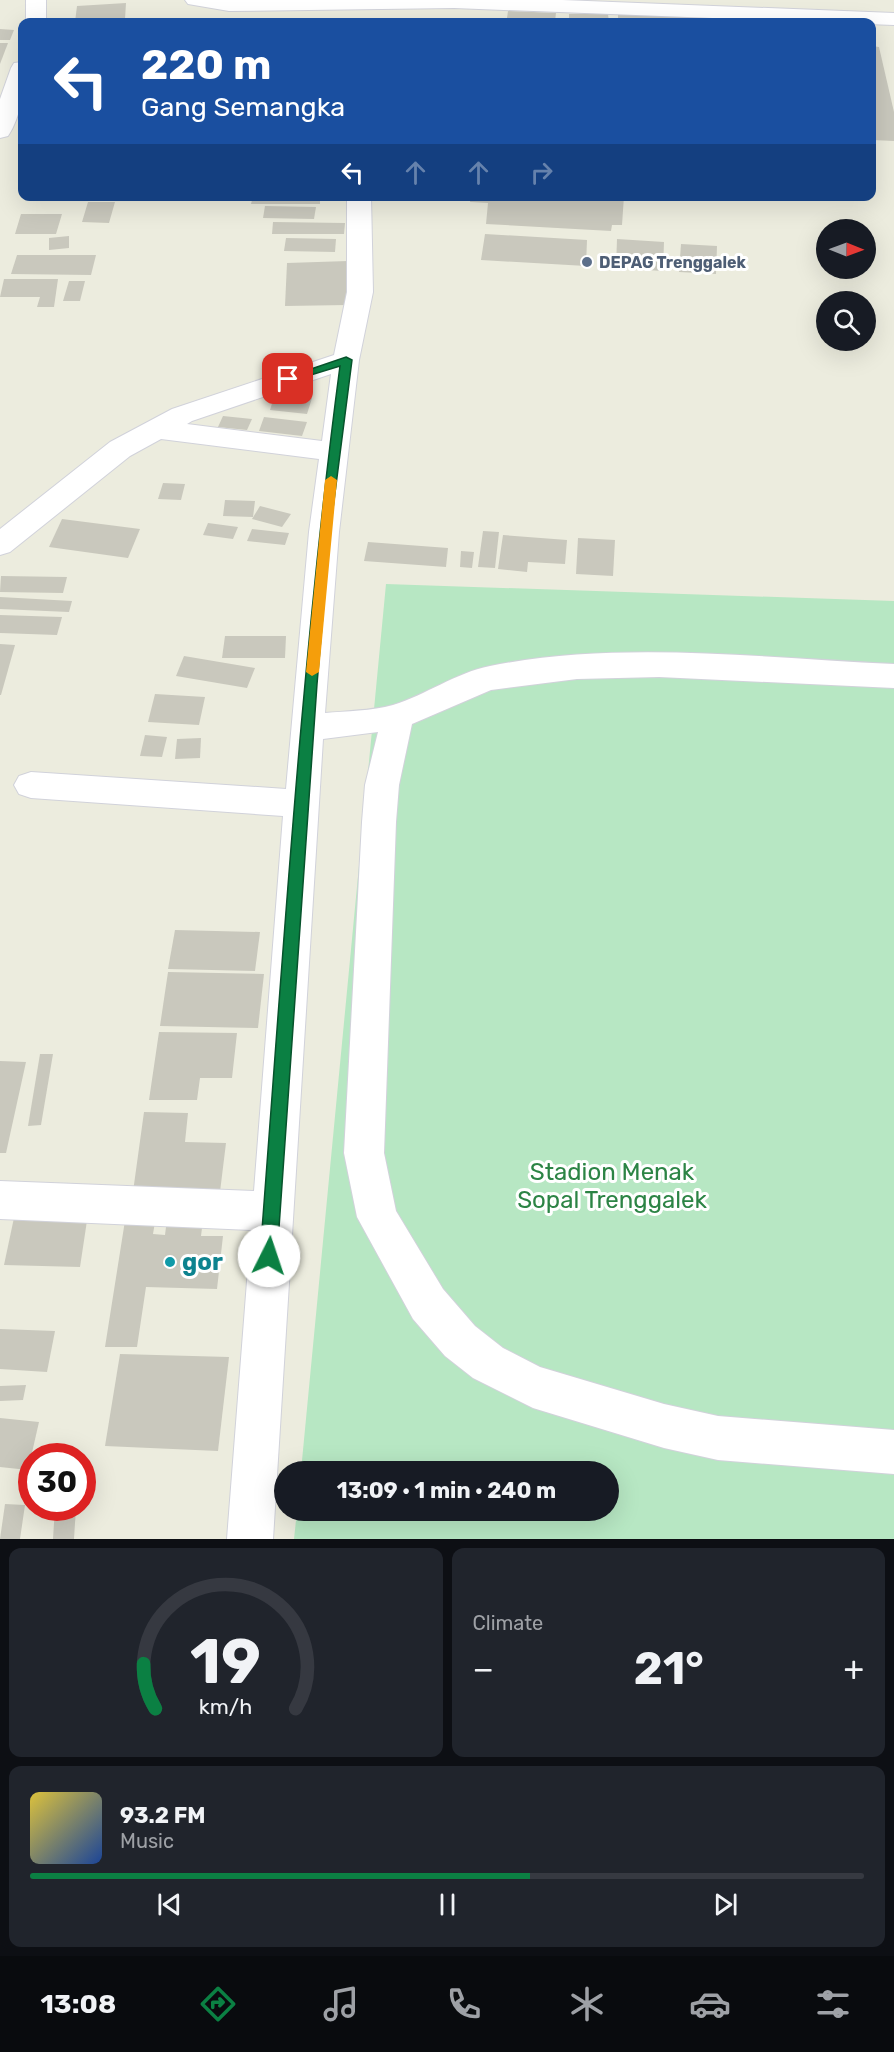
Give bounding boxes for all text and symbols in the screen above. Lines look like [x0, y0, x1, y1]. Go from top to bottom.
text: 220 m [141, 40, 272, 90]
icon: left [42, 42, 120, 120]
text: Gang Semangka [141, 91, 345, 123]
icon: left [336, 156, 369, 189]
icon: ahead [399, 156, 432, 189]
icon: ahead [462, 156, 495, 189]
icon: right [525, 156, 558, 189]
north arrow [816, 219, 876, 279]
map controls [816, 219, 876, 351]
place label: DEPAG Trenggalek [599, 253, 747, 272]
marker: DEPAG Trenggalek [580, 255, 594, 269]
button: search [816, 291, 876, 351]
pin [262, 353, 313, 404]
icon: arrive [271, 362, 304, 395]
park label: Stadion Menak Sopal Trenggalek [517, 1158, 707, 1214]
position arrow [237, 1224, 301, 1288]
place label: gor [182, 1248, 223, 1276]
marker: gor [163, 1255, 177, 1269]
speed limit sign: 30 [18, 1443, 96, 1521]
text: 13:09 · 1 min · 240 m [337, 1477, 556, 1504]
text: Climate [473, 1611, 543, 1635]
text: 19 [190, 1625, 261, 1699]
text: 21° [634, 1642, 704, 1695]
text: − [473, 1649, 494, 1688]
text: + [843, 1649, 864, 1688]
text: km/h [199, 1695, 253, 1720]
text: 93.2 FM [120, 1802, 206, 1829]
text: Music [120, 1829, 174, 1853]
icon: previous [153, 1888, 186, 1921]
icon: pause [431, 1888, 464, 1921]
icon: next [709, 1888, 742, 1921]
icon: directions [197, 1983, 239, 2025]
icon: music [320, 1983, 362, 2025]
icon: phone [443, 1983, 485, 2025]
icon: climate [566, 1983, 608, 2025]
icon: car [689, 1983, 731, 2025]
icon: filters [812, 1983, 854, 2025]
text: 13:08 [40, 1988, 116, 2020]

